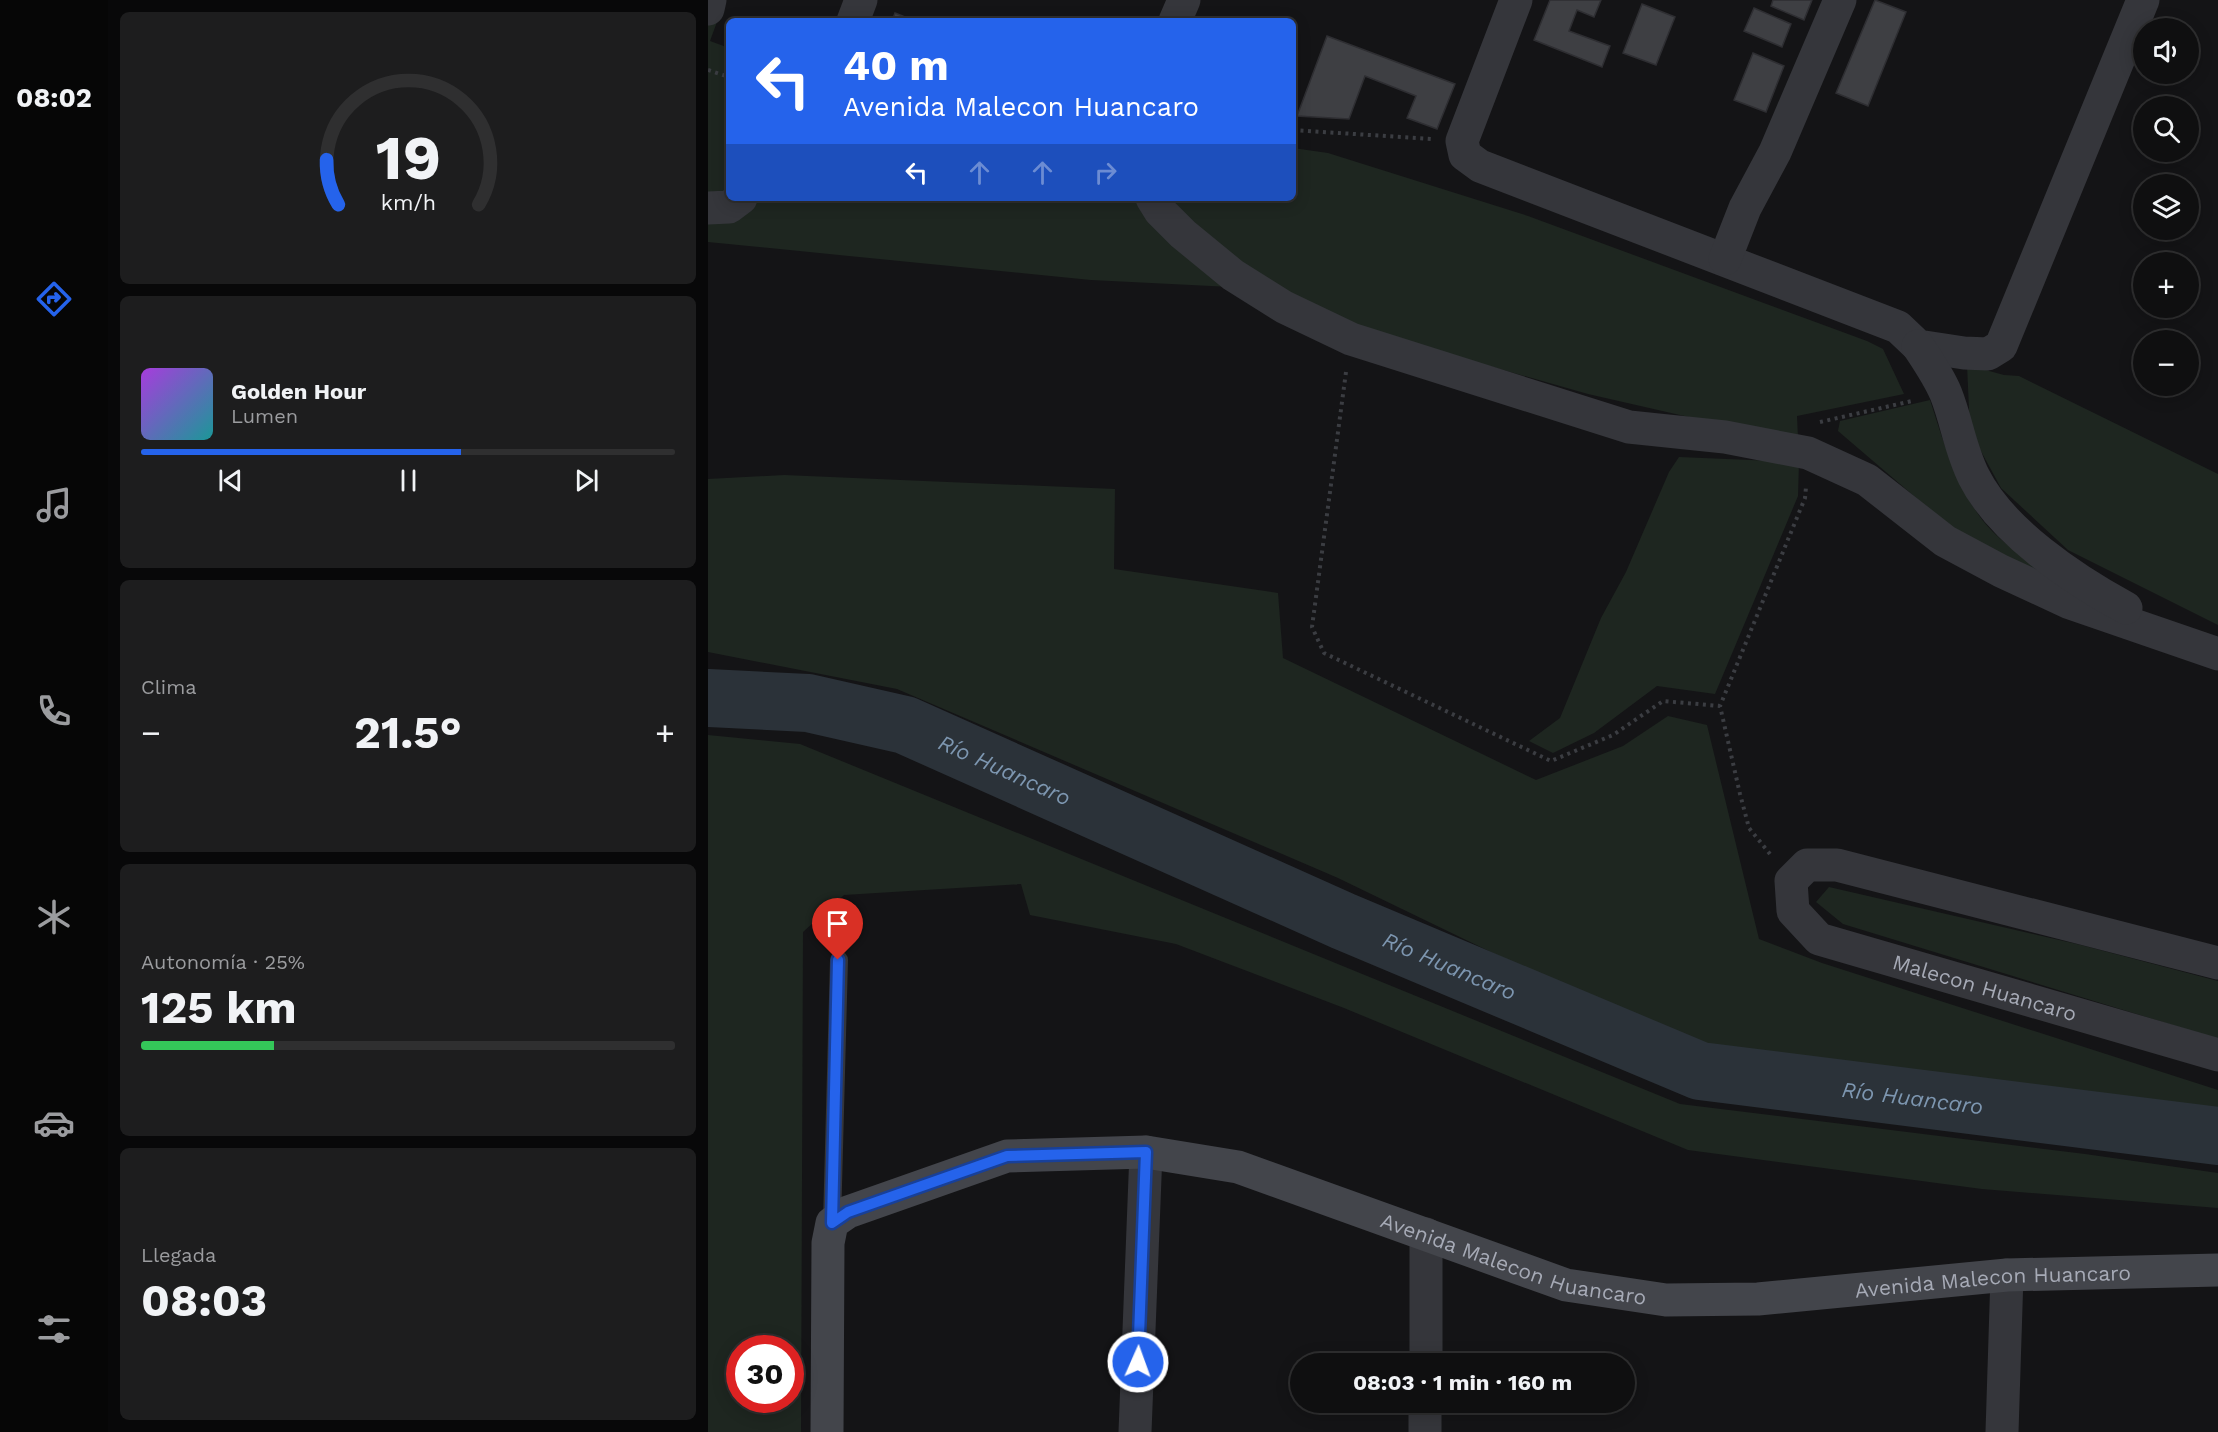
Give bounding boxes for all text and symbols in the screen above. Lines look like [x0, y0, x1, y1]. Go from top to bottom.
map controls [2133, 18, 2199, 396]
button: sound [2133, 18, 2199, 84]
text: 40 m [843, 41, 949, 90]
icon: left [744, 42, 822, 120]
text: 08:02 [16, 82, 92, 114]
text: Avenida Malecon Huancaro [843, 91, 1199, 123]
button: search [2133, 96, 2199, 162]
text: 19 [375, 121, 441, 194]
icon: left [900, 156, 933, 189]
icon: ahead [963, 156, 996, 189]
icon: ahead [1026, 156, 1059, 189]
icon: right [1089, 156, 1122, 189]
button: layers [2133, 174, 2199, 240]
text: km/h [380, 190, 436, 215]
button: + [2133, 252, 2199, 318]
icon: directions [33, 278, 75, 320]
button: − [2133, 330, 2199, 396]
text: Golden Hour [231, 379, 366, 404]
text: Lumen [231, 404, 298, 428]
icon: previous [214, 464, 247, 497]
icon: pause [392, 464, 425, 497]
icon: next [570, 464, 603, 497]
icon: music [33, 484, 75, 526]
text: Clima [141, 675, 197, 699]
icon: phone [33, 690, 75, 732]
text: 21.5° [354, 706, 462, 759]
text: − [141, 713, 161, 752]
text: + [655, 713, 675, 752]
water label: Río Huancaro [935, 729, 1075, 810]
icon: climate [33, 896, 75, 938]
pin [812, 898, 863, 960]
icon: arrive [821, 907, 854, 940]
water label: Río Huancaro [1379, 927, 1520, 1005]
street label: Malecon Huancaro [1890, 949, 2080, 1026]
text: Autonomía · 25% [141, 950, 305, 974]
text: 125 km [141, 981, 297, 1034]
water label: Río Huancaro [1841, 1076, 1985, 1119]
icon: car [33, 1102, 75, 1144]
street label: Avenida Malecon Huancaro [1378, 1207, 1648, 1309]
text: Llegada [141, 1243, 216, 1267]
street label: Avenida Malecon Huancaro [1853, 1260, 2131, 1302]
text: 08:03 [141, 1274, 267, 1327]
icon: filters [33, 1308, 75, 1350]
position arrow [1106, 1330, 1170, 1394]
speed limit sign: 30 [726, 1335, 804, 1413]
text: 08:03 · 1 min · 160 m [1353, 1370, 1572, 1395]

